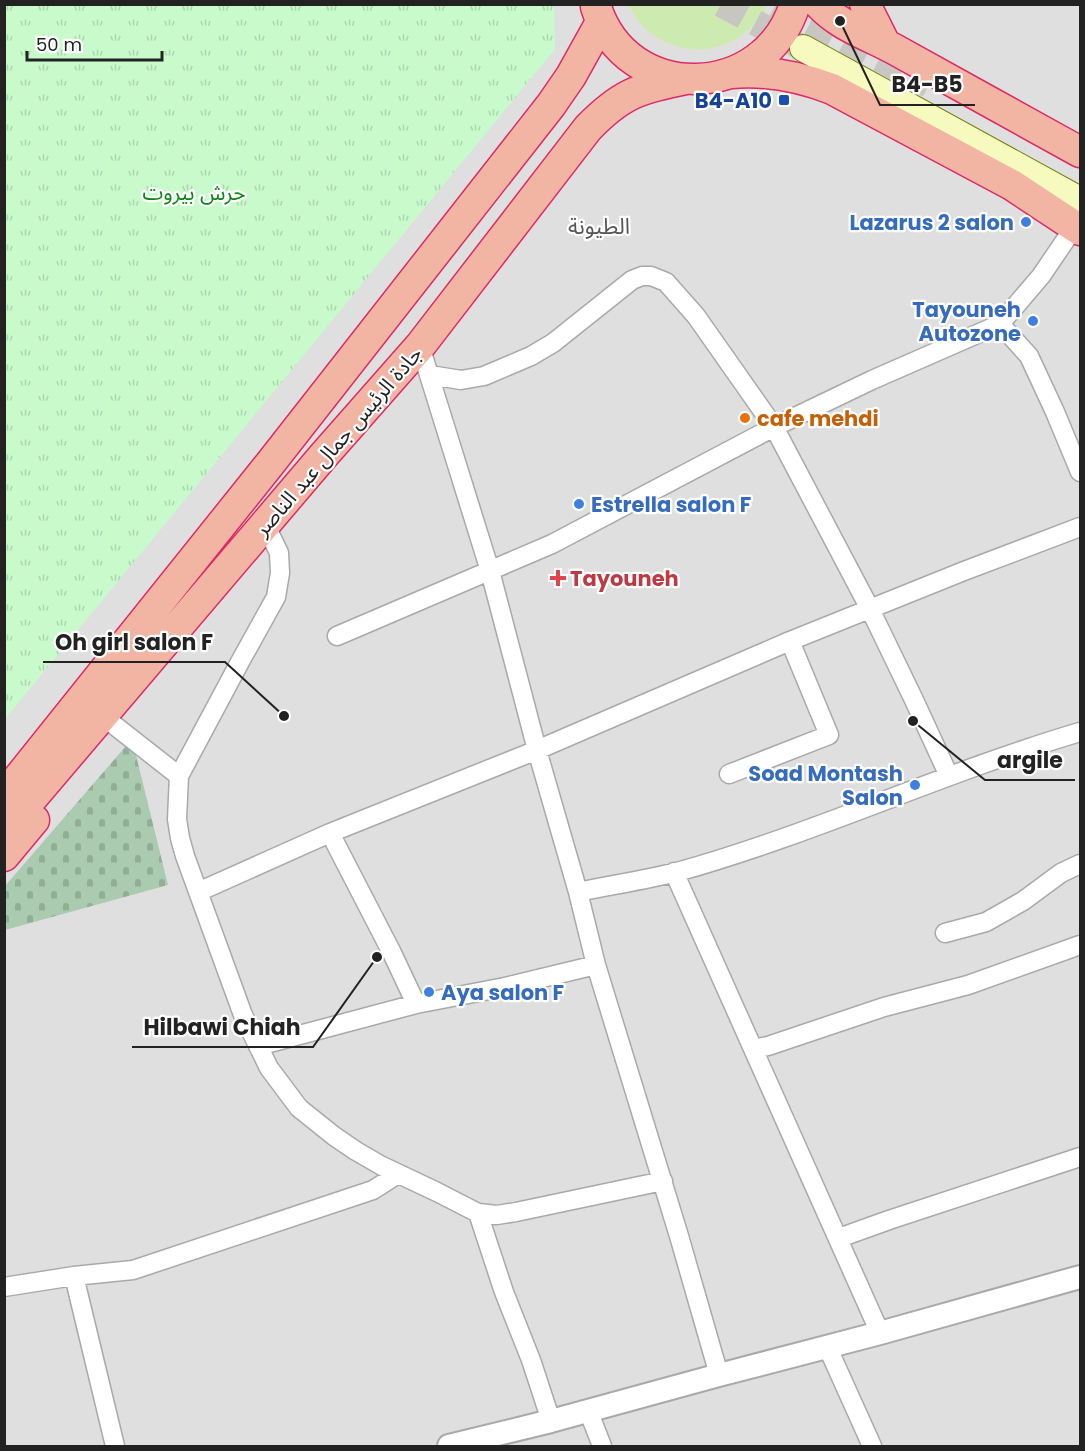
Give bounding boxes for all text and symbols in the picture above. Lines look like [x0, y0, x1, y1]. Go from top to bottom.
scale bar [27, 24, 162, 62]
text: 50 m [36, 32, 82, 57]
callout: B4-B5 [880, 65, 975, 105]
text: B4-B5 [892, 69, 962, 100]
place label: B4-A10 [695, 86, 772, 115]
marker: B4-A10 [777, 93, 791, 107]
park label: حرش بيروت [142, 178, 246, 207]
place label: Lazarus 2 salon [850, 208, 1014, 237]
district label: الطيونة [568, 211, 630, 242]
marker: Lazarus 2 salon [1019, 215, 1033, 229]
place label: Tayouneh Autozone [912, 295, 1021, 348]
marker: Tayouneh Autozone [1026, 314, 1040, 328]
street label: جادة الرئيس جمال عبد الناصر [247, 340, 429, 543]
place label: cafe mehdi [757, 404, 879, 433]
marker: cafe mehdi [738, 411, 752, 425]
place label: Estrella salon F [591, 490, 751, 519]
marker: Estrella salon F [572, 497, 586, 511]
place label: Tayouneh [570, 564, 679, 593]
marker: Tayouneh [551, 571, 565, 585]
callout: Oh girl salon F [43, 622, 225, 662]
text: Oh girl salon F [55, 627, 213, 658]
callout: argile [985, 740, 1075, 780]
text: argile [997, 745, 1063, 776]
place label: Soad Montash Salon [748, 759, 903, 812]
marker: Soad Montash Salon [908, 778, 922, 792]
place label: Aya salon F [441, 978, 564, 1007]
marker: Aya salon F [422, 985, 436, 999]
callout: Hilbawi Chiah [132, 1007, 313, 1047]
text: Hilbawi Chiah [144, 1012, 301, 1043]

